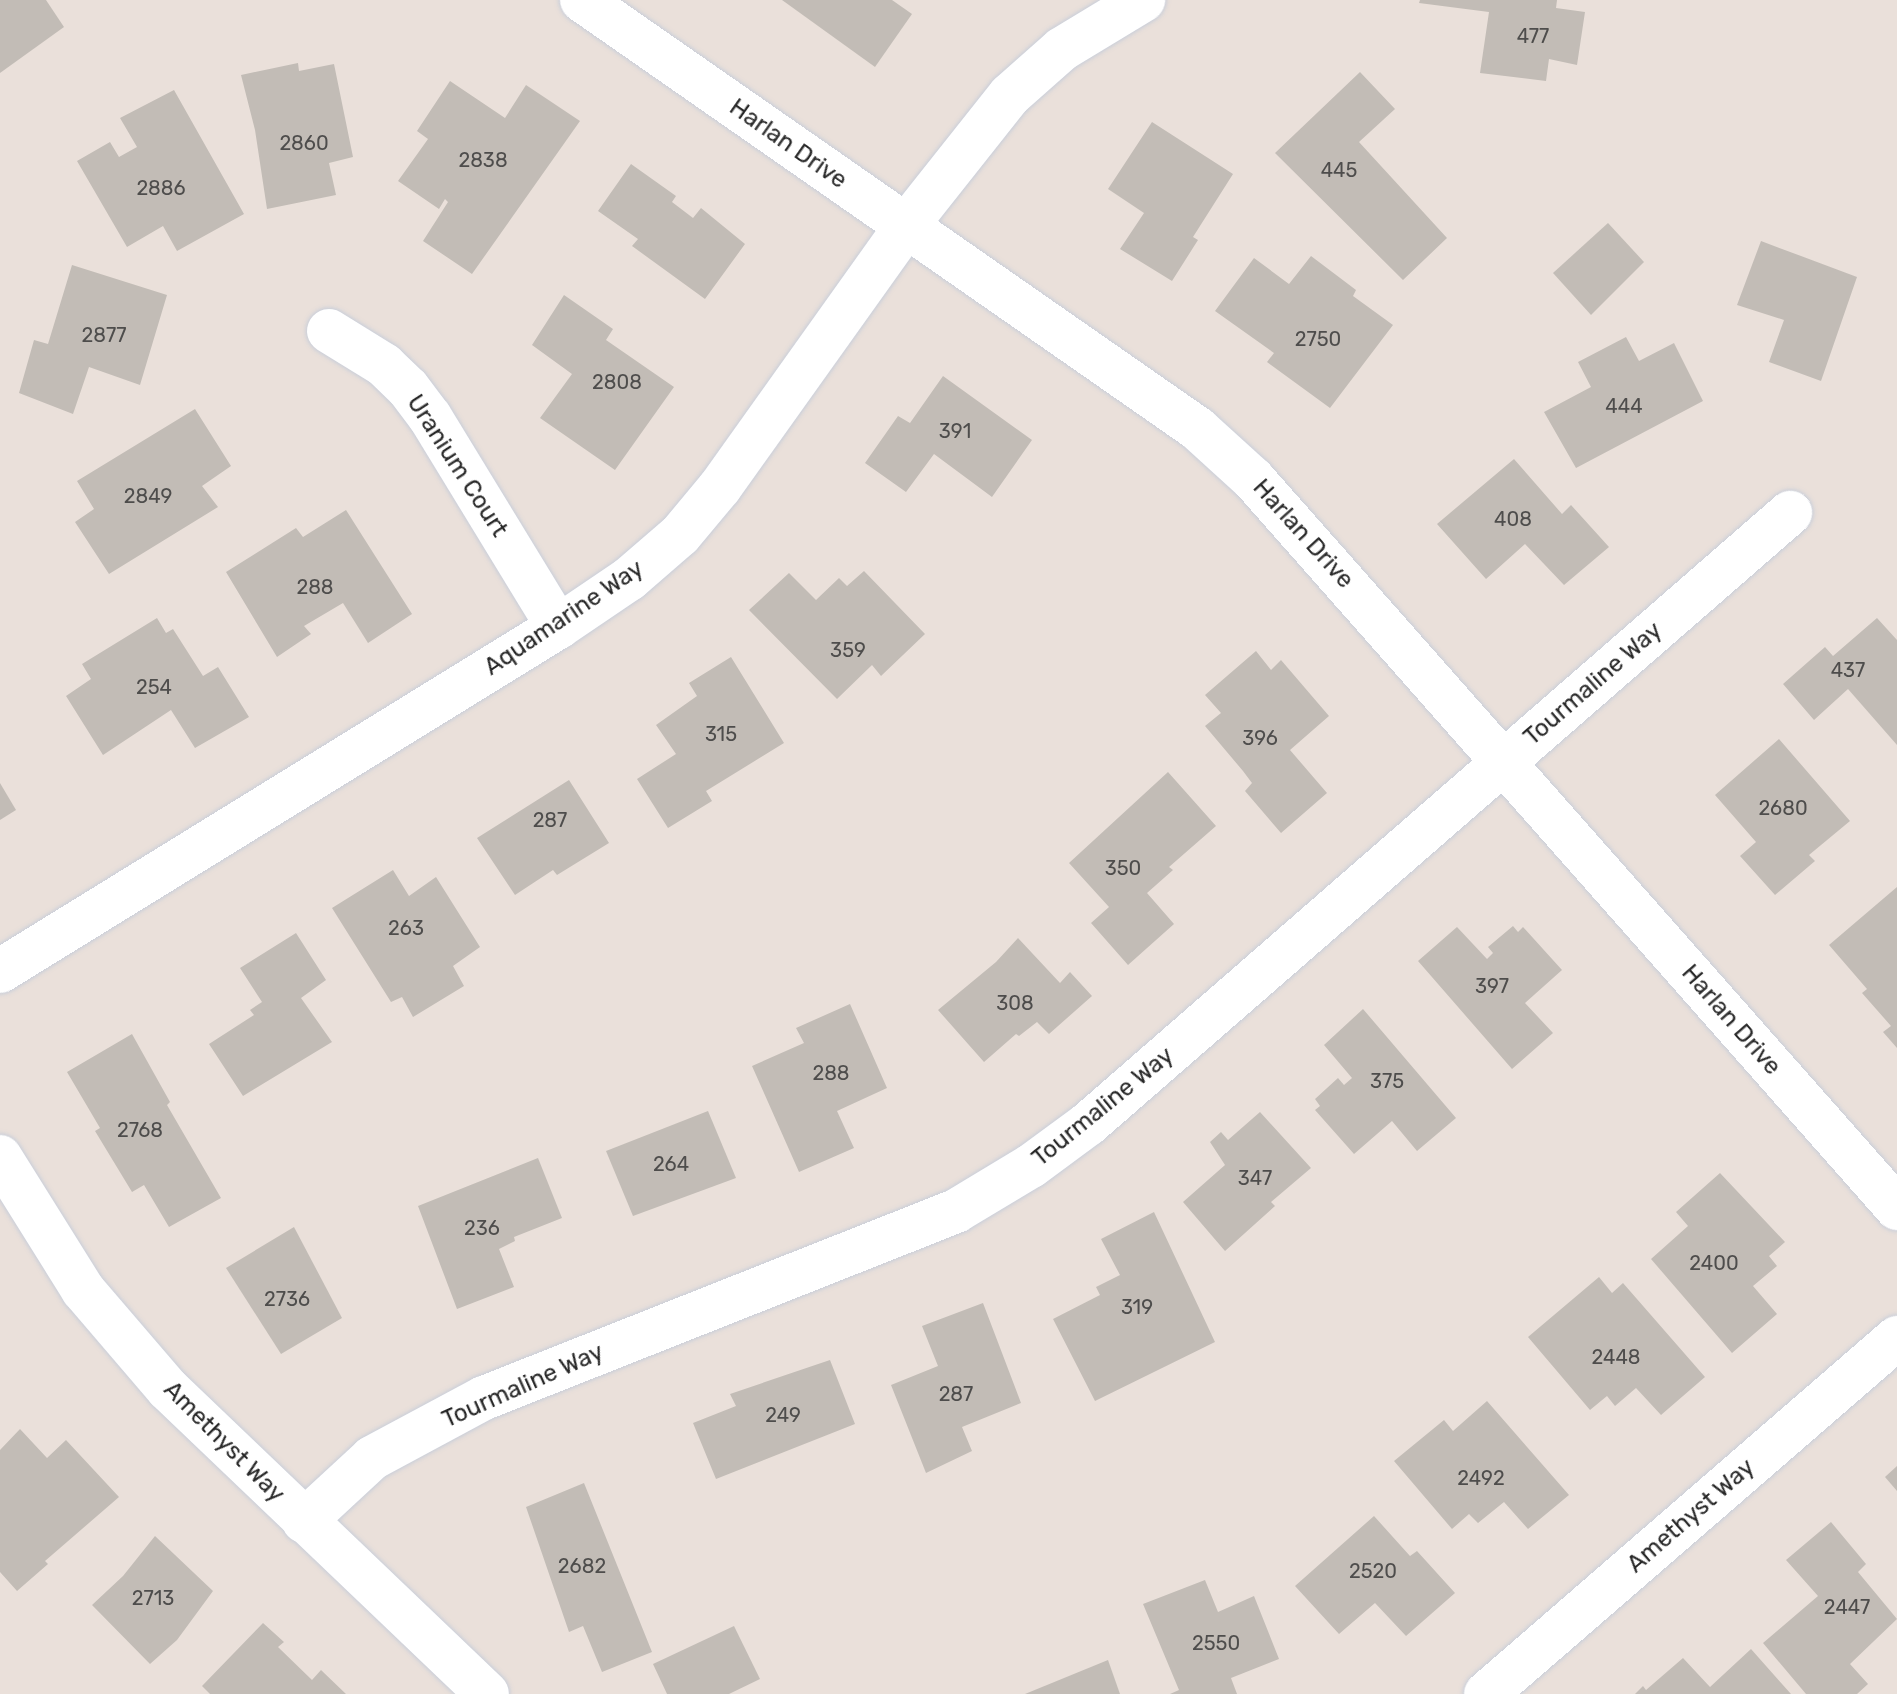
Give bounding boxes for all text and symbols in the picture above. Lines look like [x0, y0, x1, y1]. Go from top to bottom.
house number: 477 [1517, 24, 1549, 48]
street label: Harlan Drive [724, 93, 852, 195]
house number: 2860 [279, 131, 329, 155]
house number: 2838 [458, 148, 508, 172]
house number: 445 [1321, 158, 1357, 182]
house number: 2886 [136, 176, 186, 200]
house number: 2877 [82, 323, 126, 347]
house number: 2750 [1295, 327, 1341, 351]
house number: 2808 [592, 370, 642, 394]
street label: Uranium Court [400, 390, 514, 542]
house number: 444 [1605, 394, 1643, 418]
house number: 391 [939, 419, 971, 443]
street label: Harlan Drive [1247, 474, 1359, 594]
house number: 2849 [124, 484, 172, 508]
house number: 408 [1494, 507, 1532, 531]
street label: Aquamarine Way [479, 554, 649, 682]
house number: 288 [296, 575, 334, 599]
street label: Tourmaline Way [1518, 616, 1668, 752]
house number: 359 [830, 638, 866, 662]
house number: 437 [1831, 658, 1865, 682]
house number: 254 [136, 675, 172, 699]
house number: 315 [705, 722, 737, 746]
house number: 396 [1242, 726, 1278, 750]
house number: 2680 [1758, 796, 1808, 820]
house number: 287 [533, 808, 567, 832]
house number: 350 [1105, 856, 1141, 880]
house number: 263 [388, 916, 424, 940]
street label: Harlan Drive [1675, 959, 1787, 1081]
house number: 397 [1475, 974, 1509, 998]
house number: 308 [996, 991, 1034, 1015]
street label: Tourmaline Way [1026, 1041, 1180, 1173]
house number: 288 [812, 1061, 850, 1085]
house number: 375 [1370, 1069, 1404, 1093]
house number: 2768 [117, 1118, 163, 1142]
house number: 264 [653, 1152, 689, 1176]
house number: 347 [1238, 1166, 1272, 1190]
house number: 236 [464, 1216, 500, 1240]
house number: 2400 [1689, 1251, 1739, 1275]
house number: 2736 [264, 1287, 310, 1311]
house number: 319 [1121, 1295, 1153, 1319]
street label: Tourmaline Way [438, 1337, 608, 1435]
house number: 2448 [1591, 1345, 1641, 1369]
street label: Amethyst Way [157, 1375, 291, 1509]
house number: 287 [939, 1382, 973, 1406]
house number: 249 [765, 1403, 801, 1427]
street label: Amethyst Way [1621, 1453, 1761, 1579]
house number: 2492 [1457, 1466, 1505, 1490]
house number: 2682 [558, 1554, 606, 1578]
house number: 2520 [1349, 1559, 1397, 1583]
house number: 2713 [132, 1586, 174, 1610]
house number: 2447 [1824, 1595, 1870, 1619]
house number: 2550 [1192, 1631, 1240, 1655]

